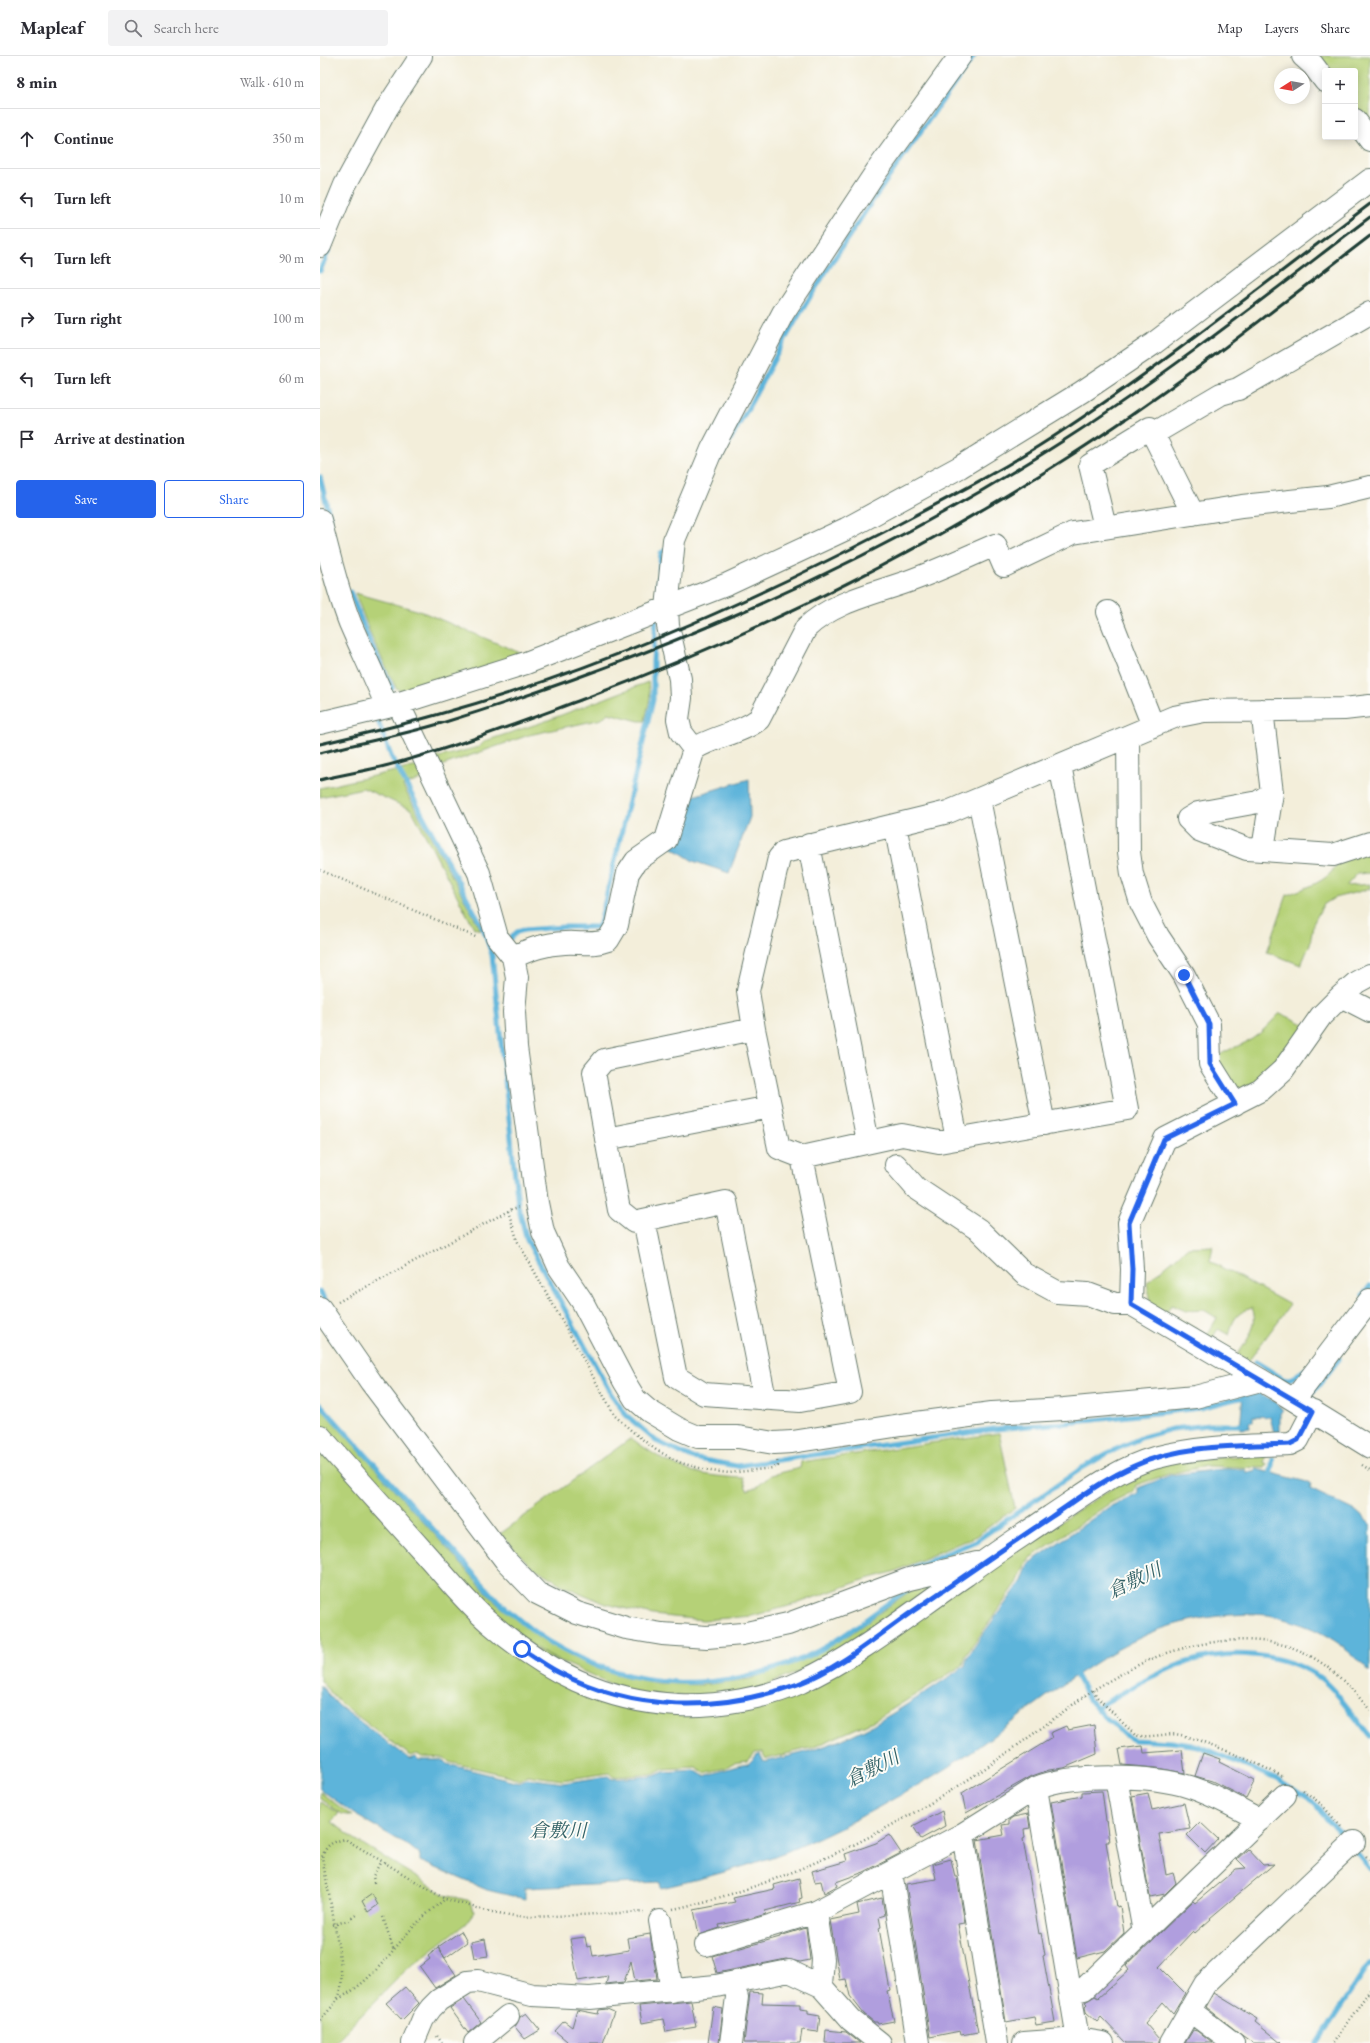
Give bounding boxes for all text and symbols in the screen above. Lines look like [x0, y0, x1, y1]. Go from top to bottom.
search box [108, 10, 388, 46]
text: Mapleaf [20, 15, 84, 40]
icon: search [122, 17, 144, 39]
text: Search here [154, 18, 219, 37]
text: Map [1217, 19, 1242, 37]
text: Layers [1264, 19, 1299, 37]
text: Share [1321, 19, 1350, 37]
north arrow [1274, 68, 1310, 104]
map controls [1322, 68, 1358, 140]
button: + [1322, 68, 1358, 104]
text: 8 min [16, 71, 57, 93]
text: Walk · 610 m [240, 74, 304, 91]
button: − [1322, 104, 1358, 140]
icon: ahead [16, 128, 38, 150]
text: Continue [54, 129, 114, 148]
text: 350 m [273, 130, 304, 147]
icon: left [16, 188, 38, 210]
text: Turn left [54, 189, 111, 208]
text: 10 m [279, 190, 304, 207]
icon: left [16, 248, 38, 270]
text: Turn left [54, 249, 111, 268]
text: 90 m [279, 250, 304, 267]
icon: right [16, 308, 38, 330]
text: Turn right [54, 309, 122, 328]
text: 100 m [273, 310, 304, 327]
icon: left [16, 368, 38, 390]
text: Turn left [54, 369, 111, 388]
text: 60 m [279, 370, 304, 387]
icon: arrive [16, 428, 38, 450]
text: Arrive at destination [54, 429, 185, 448]
button: Save [16, 480, 156, 518]
button: Share [164, 480, 304, 518]
route end [1175, 966, 1193, 984]
water label: 倉敷川 [1103, 1556, 1167, 1604]
route start [513, 1640, 531, 1658]
water label: 倉敷川 [841, 1743, 905, 1793]
water label: 倉敷川 [529, 1818, 588, 1843]

